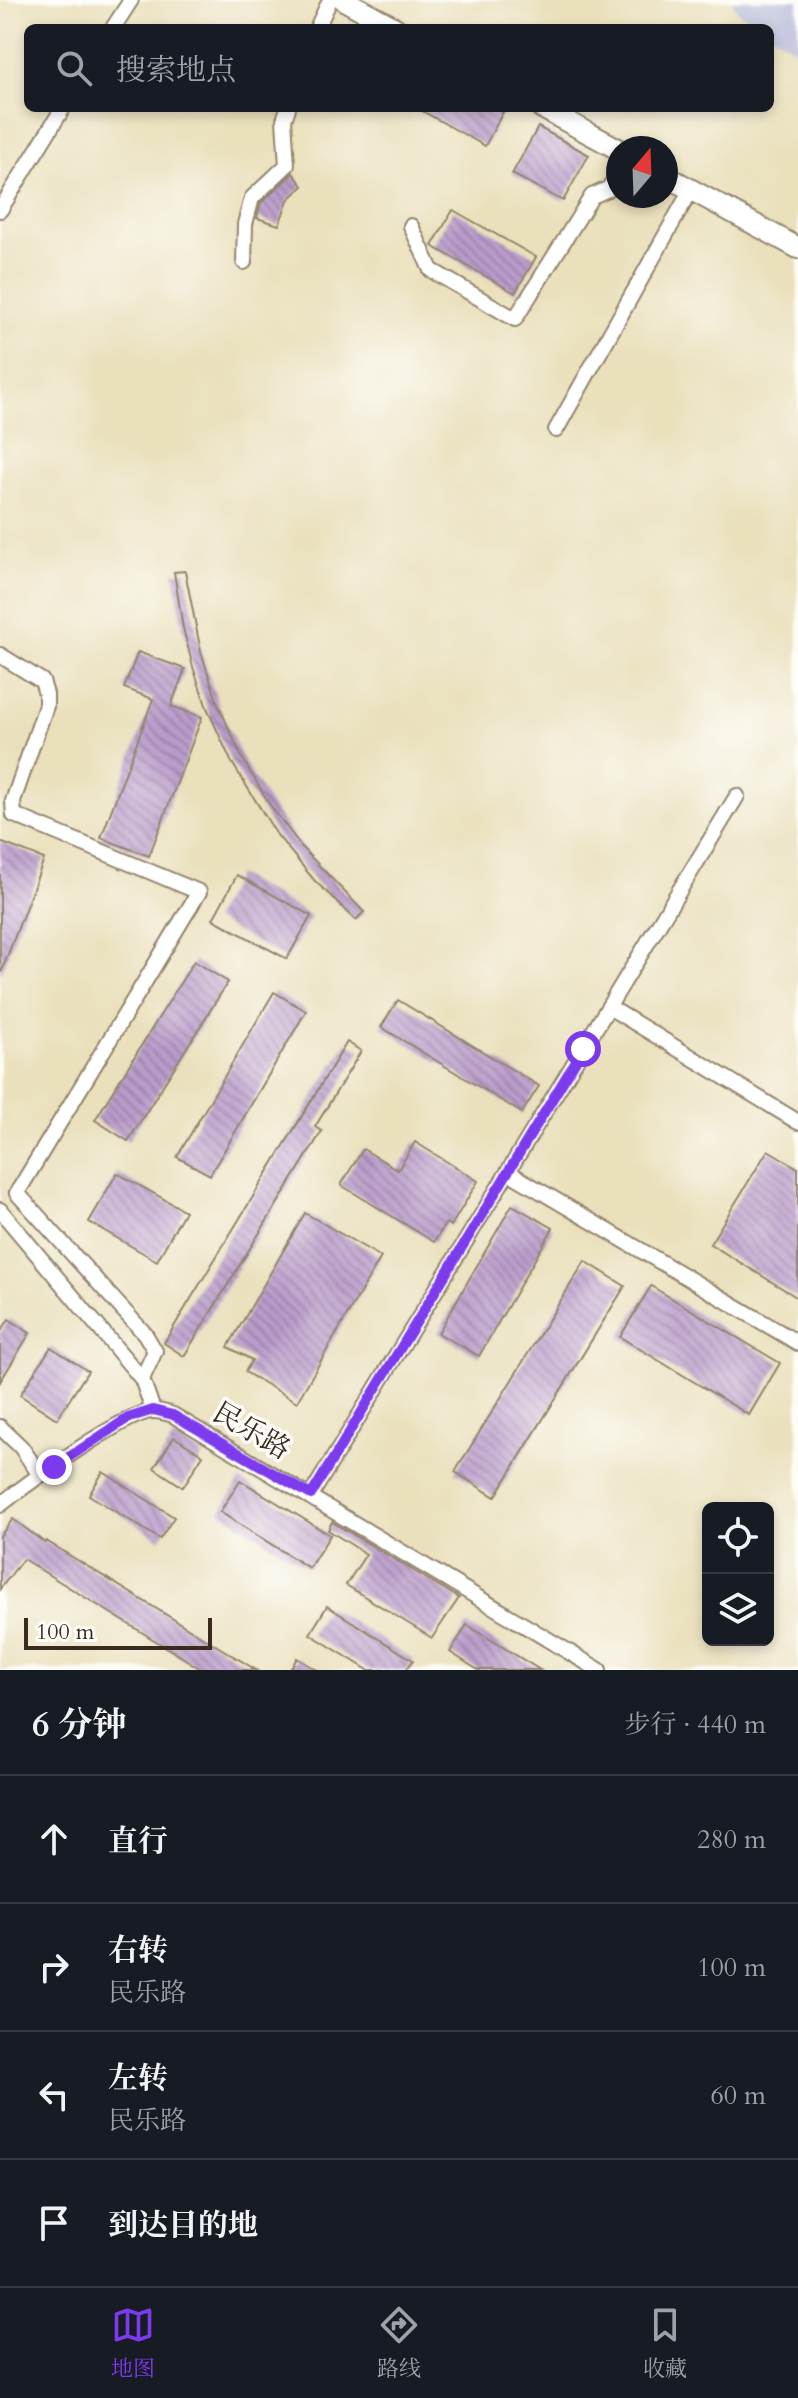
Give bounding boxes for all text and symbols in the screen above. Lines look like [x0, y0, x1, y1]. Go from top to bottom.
search box [24, 24, 774, 112]
icon: search [52, 46, 96, 90]
text: 搜索地点 [116, 50, 236, 91]
north arrow [606, 136, 678, 208]
route start [565, 1031, 601, 1067]
street label: 民乐路 [206, 1393, 297, 1468]
route end [36, 1449, 72, 1485]
map controls [702, 1502, 774, 1646]
button: locate [702, 1502, 774, 1574]
button: layers [702, 1574, 774, 1646]
scale bar [24, 1614, 212, 1650]
text: 100 m [36, 1617, 94, 1647]
text: 6 分钟 [32, 1702, 127, 1748]
text: 步行 · 440 m [625, 1707, 766, 1742]
icon: ahead [32, 1817, 76, 1861]
text: 直行 [108, 1821, 168, 1862]
text: 280 m [697, 1822, 766, 1857]
text: 右转 [108, 1930, 168, 1971]
icon: right [32, 1945, 76, 1989]
text: 100 m [697, 1950, 766, 1985]
text: 民乐路 [108, 1975, 186, 2010]
text: 左转 [108, 2058, 168, 2099]
icon: left [32, 2073, 76, 2117]
text: 60 m [710, 2078, 766, 2113]
text: 民乐路 [108, 2103, 186, 2138]
icon: arrive [32, 2201, 76, 2245]
text: 到达目的地 [108, 2205, 258, 2246]
tab: 地图 [111, 2303, 155, 2384]
tab: 路线 [377, 2303, 421, 2384]
tab: 收藏 [643, 2303, 687, 2384]

